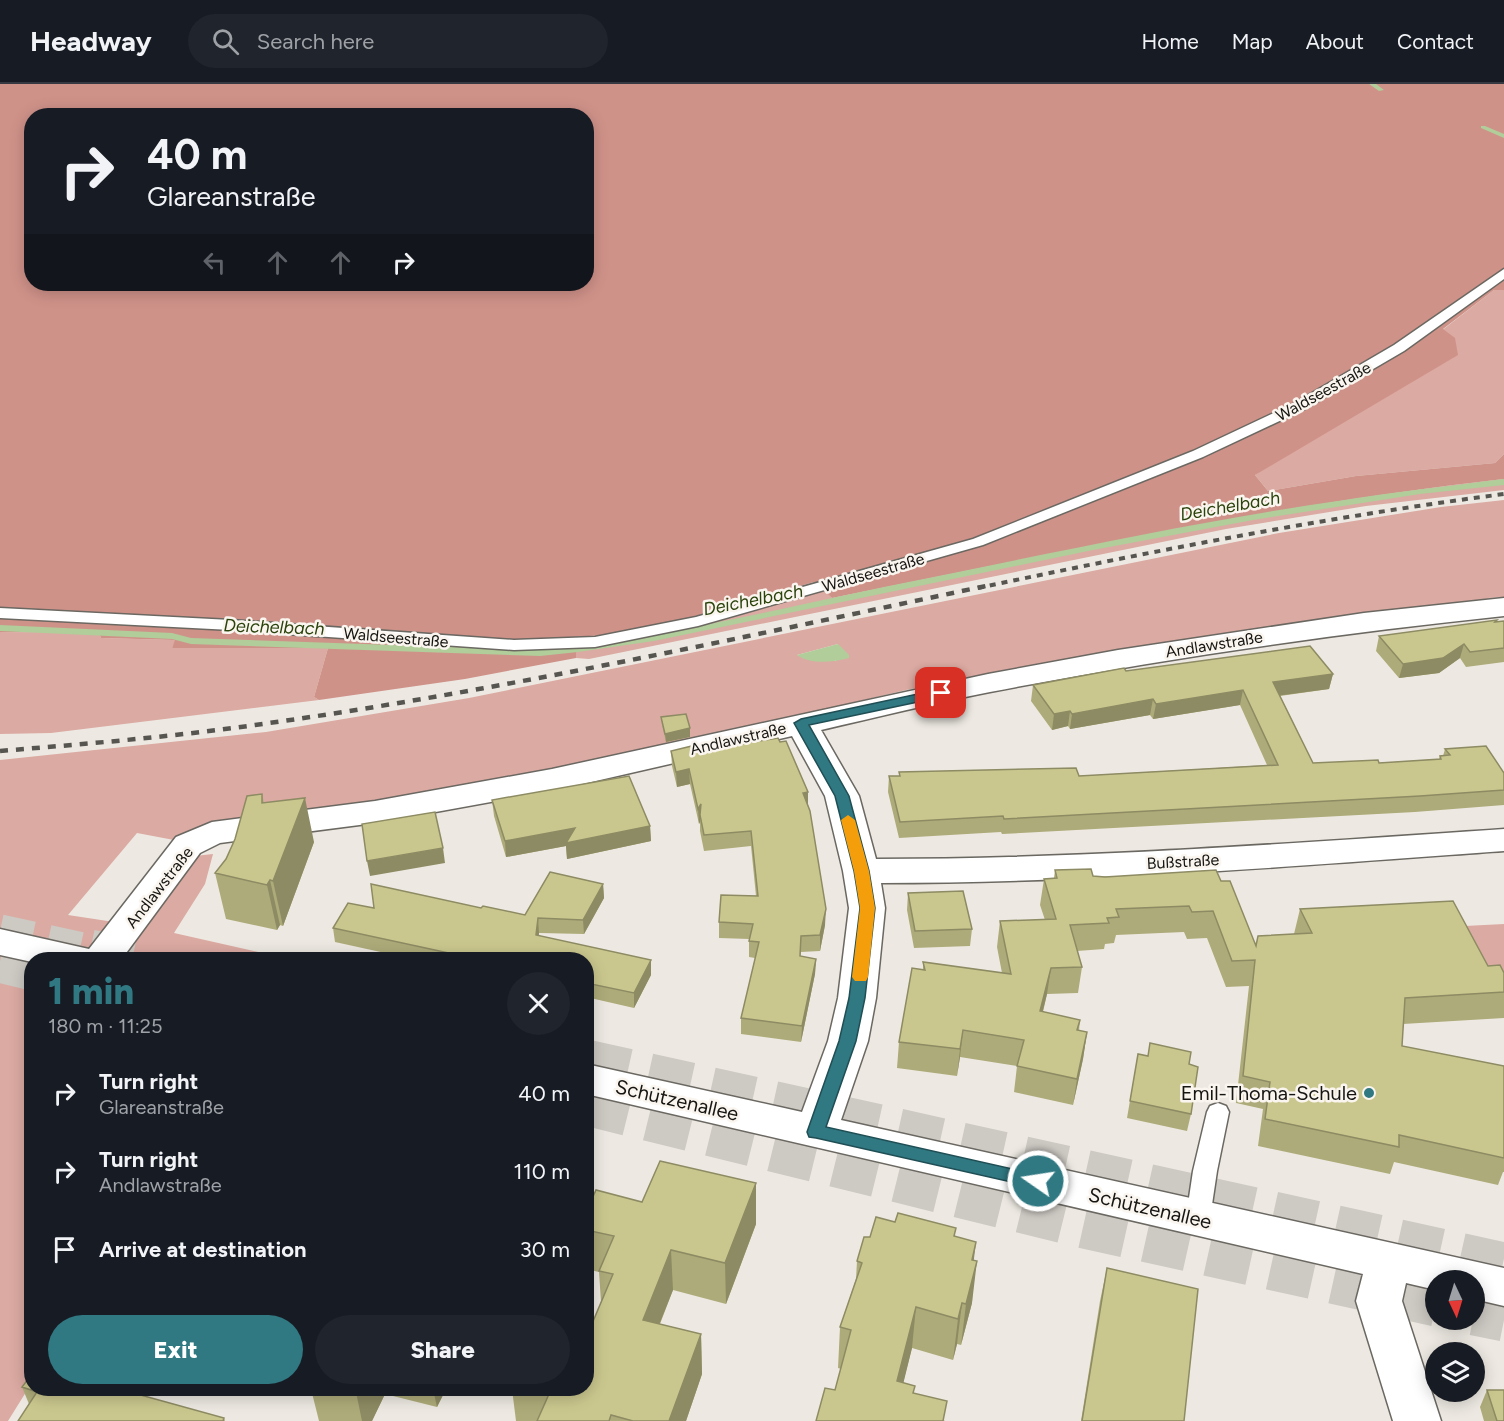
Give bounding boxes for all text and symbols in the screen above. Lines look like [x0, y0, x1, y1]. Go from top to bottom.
search box [188, 14, 608, 68]
text: Headway [30, 24, 152, 58]
icon: search [209, 25, 242, 58]
text: Search here [257, 28, 374, 55]
text: Home [1142, 29, 1199, 54]
text: Map [1232, 29, 1273, 54]
text: About [1306, 29, 1364, 54]
text: Contact [1397, 29, 1474, 54]
text: 40 m [147, 129, 247, 180]
icon: right [48, 132, 126, 210]
text: Glareanstraße [147, 180, 316, 213]
icon: left [198, 246, 231, 279]
icon: ahead [261, 246, 294, 279]
icon: ahead [324, 246, 357, 279]
icon: right [387, 246, 420, 279]
street label: Waldseestraße [1272, 357, 1374, 425]
water label: Deichelbach [1178, 486, 1282, 526]
street label: Waldseestraße [820, 549, 927, 596]
water label: Deichelbach [701, 580, 805, 620]
water label: Deichelbach [223, 614, 325, 640]
street label: Waldseestraße [343, 623, 450, 652]
street label: Andlawstraße [1164, 627, 1264, 662]
pin [915, 667, 966, 718]
icon: arrive [924, 676, 957, 709]
street label: Andlawstraße [688, 718, 788, 759]
street label: Andlawstraße [122, 843, 197, 932]
street label: Bußstraße [1146, 850, 1220, 873]
text: 1 min [48, 970, 134, 1013]
button: close [507, 972, 570, 1035]
text: 180 m · 11:25 [48, 1014, 163, 1038]
text: Turn right [99, 1068, 198, 1095]
street label: Schützenallee [613, 1074, 741, 1126]
icon: right [48, 1077, 81, 1110]
text: 40 m [518, 1080, 570, 1107]
place label: Emil-Thoma-Schule [1181, 1081, 1357, 1105]
marker: Emil-Thoma-Schule [1362, 1086, 1376, 1100]
text: Glareanstraße [99, 1095, 224, 1119]
text: Turn right [99, 1146, 198, 1173]
position arrow [1006, 1149, 1070, 1213]
icon: right [48, 1155, 81, 1188]
text: 110 m [514, 1158, 570, 1185]
text: Andlawstraße [99, 1173, 222, 1197]
street label: Schützenallee [1086, 1182, 1214, 1234]
icon: arrive [48, 1233, 81, 1266]
text: Arrive at destination [99, 1236, 307, 1263]
text: 30 m [520, 1236, 570, 1263]
north arrow [1425, 1270, 1485, 1330]
map controls [1425, 1270, 1485, 1402]
button: Exit [48, 1315, 303, 1384]
button: Share [315, 1315, 570, 1384]
button: layers [1425, 1342, 1485, 1402]

